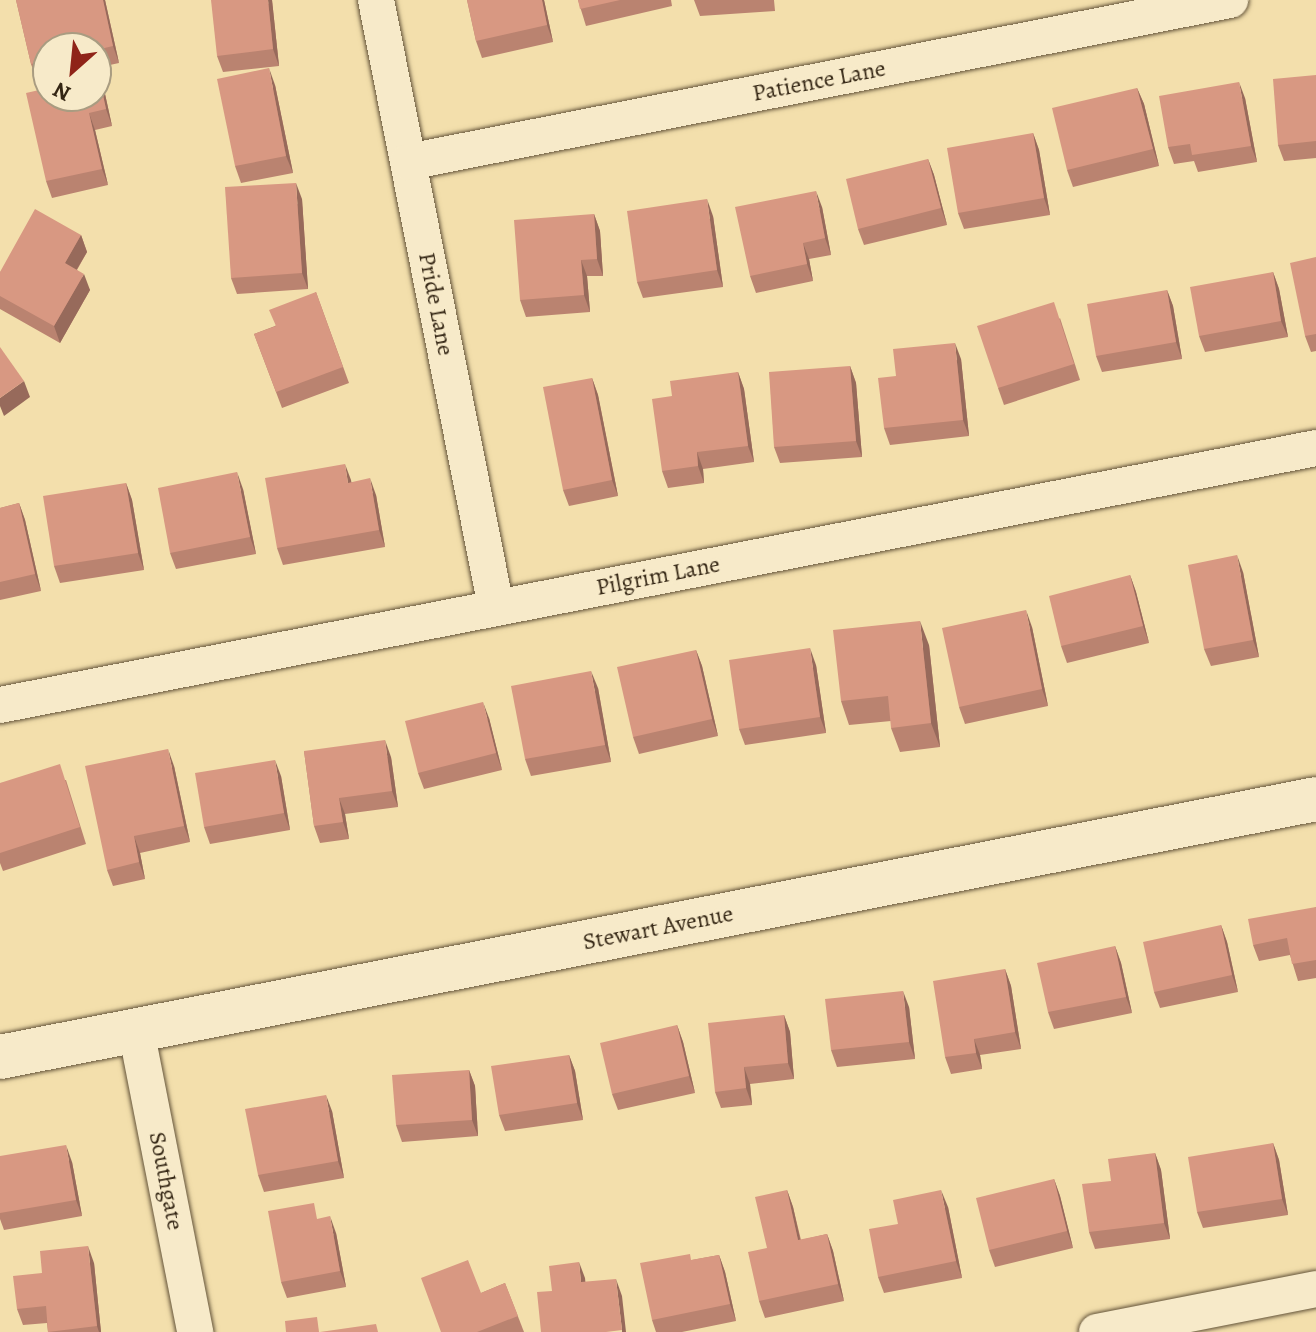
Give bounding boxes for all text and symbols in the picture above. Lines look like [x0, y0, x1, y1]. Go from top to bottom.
north arrow [32, 32, 112, 112]
street label: Patience Lane [750, 54, 888, 108]
text: N [48, 75, 76, 109]
street label: Pride Lane [412, 250, 460, 358]
street label: Pilgrim Lane [594, 550, 722, 602]
street label: Stewart Avenue [580, 899, 736, 957]
street label: Southgate [142, 1129, 190, 1233]

